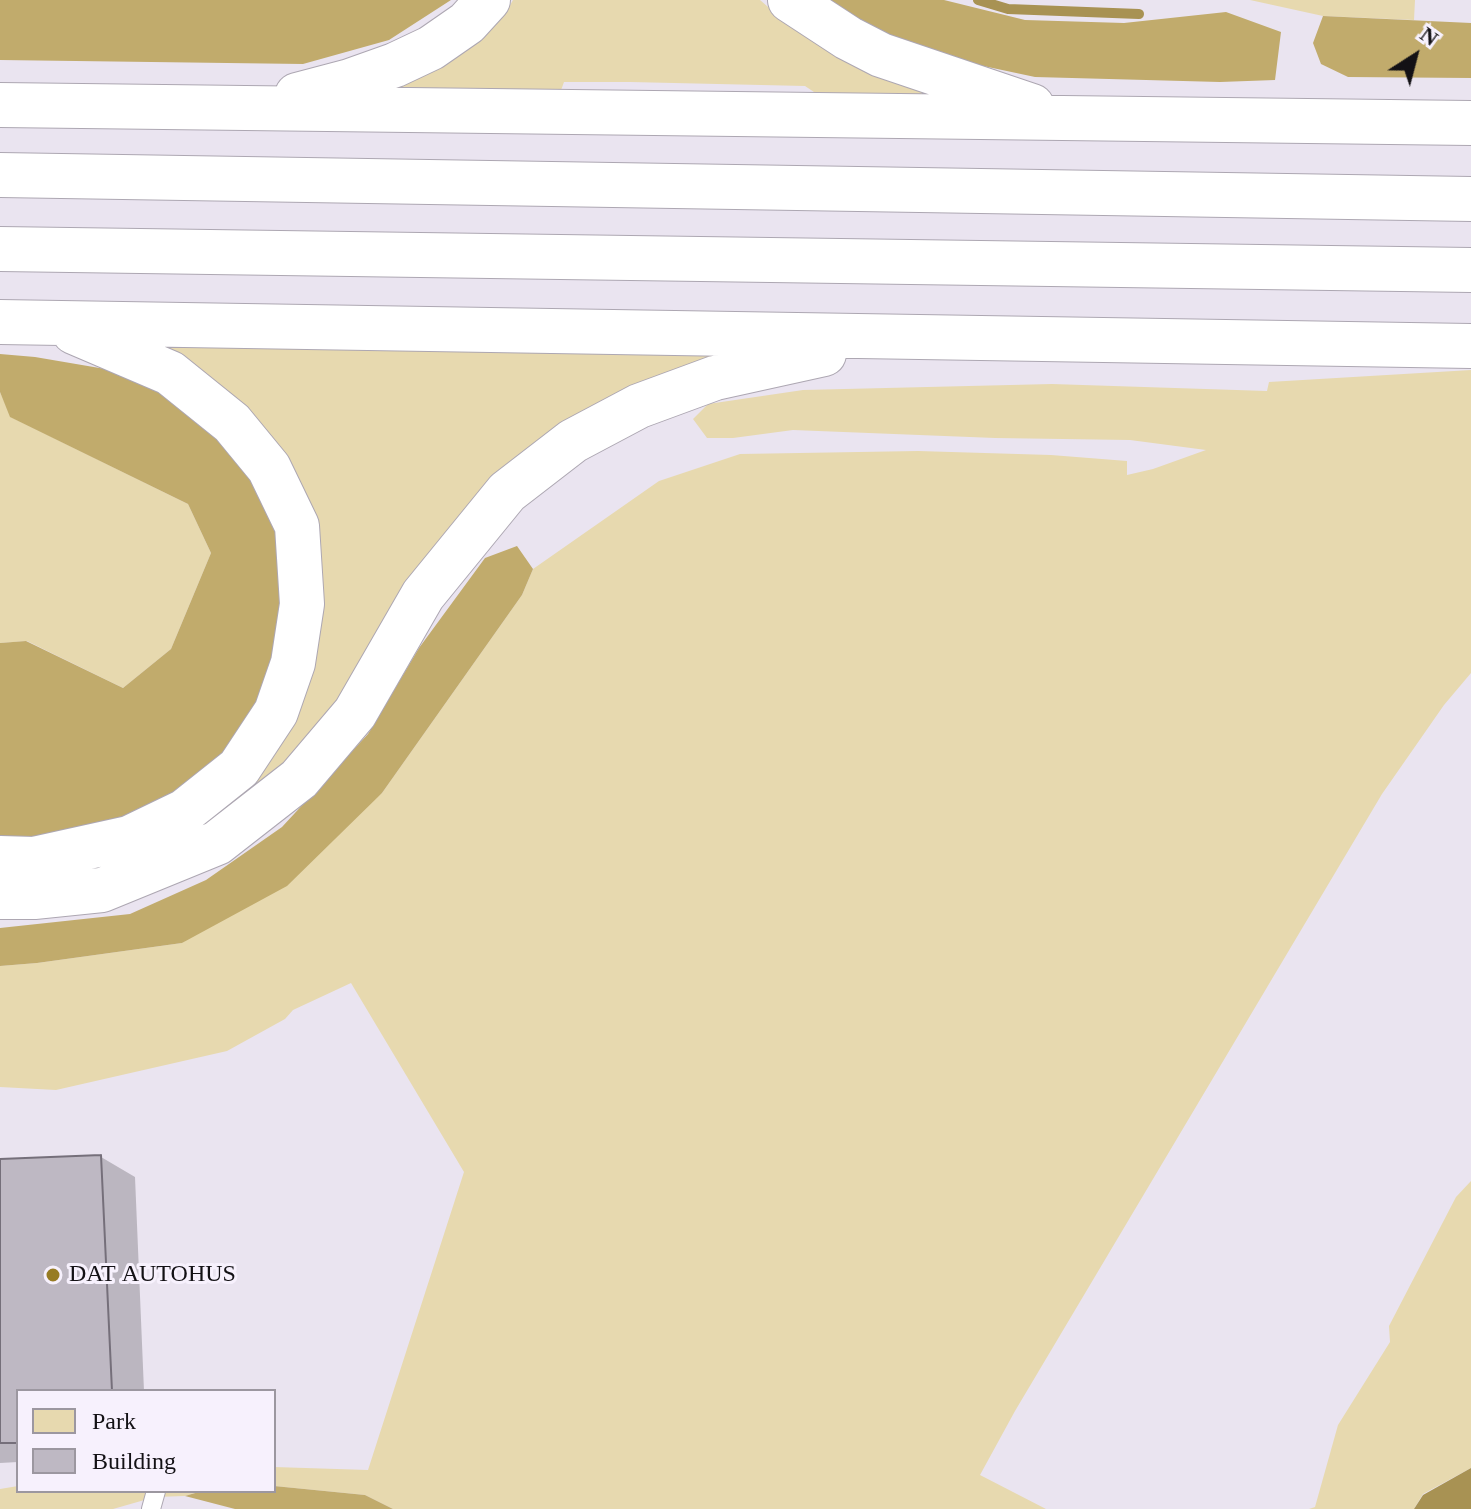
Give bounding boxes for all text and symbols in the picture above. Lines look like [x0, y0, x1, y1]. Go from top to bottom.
north arrow [1375, 16, 1455, 96]
text: N [1416, 21, 1443, 51]
place label: DAT AUTOHUS [69, 1261, 236, 1289]
marker: DAT AUTOHUS [44, 1266, 62, 1284]
legend [16, 1389, 276, 1493]
text: Park [92, 1408, 136, 1434]
text: Building [92, 1448, 176, 1474]

